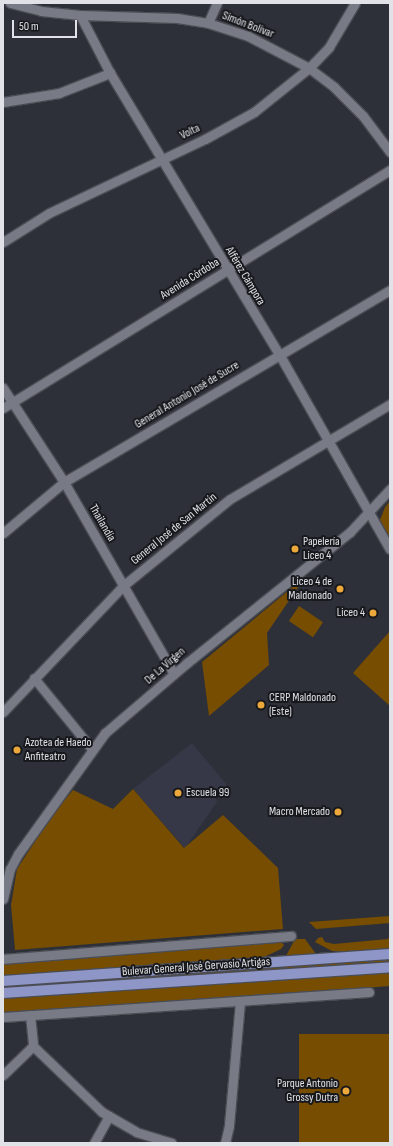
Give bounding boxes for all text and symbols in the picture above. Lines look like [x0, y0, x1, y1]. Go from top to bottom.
street label: Simón Bolívar [220, 9, 276, 41]
scale bar [14, 12, 79, 38]
text: 50 m [19, 19, 39, 34]
street label: Volta [178, 121, 202, 143]
street label: Alférez Cámpora [222, 244, 268, 308]
street label: Avenida Córdoba [158, 255, 222, 303]
street label: General Antonio José de Sucre [132, 358, 242, 432]
street label: General José de San Martín [128, 490, 220, 568]
street label: Thailandia [86, 502, 118, 544]
place label: Papelería Liceo 4 [303, 535, 340, 563]
marker: Papelería Liceo 4 [290, 544, 300, 554]
place label: Liceo 4 de Maldonado [288, 575, 332, 603]
marker: Liceo 4 de Maldonado [335, 584, 345, 594]
place label: Liceo 4 [337, 606, 365, 620]
marker: Liceo 4 [368, 608, 378, 618]
street label: De La Virgen [142, 644, 188, 688]
place label: CERP Maldonado (Este) [269, 691, 336, 719]
marker: CERP Maldonado (Este) [256, 700, 266, 710]
place label: Azotea de Haedo Anfiteatro [25, 736, 92, 764]
marker: Azotea de Haedo Anfiteatro [12, 745, 22, 755]
place label: Escuela 99 [186, 786, 229, 800]
marker: Escuela 99 [173, 788, 183, 798]
place label: Macro Mercado [269, 805, 330, 819]
marker: Macro Mercado [333, 807, 343, 817]
street label: Bulevar General José Gervasio Artigas [122, 955, 270, 979]
place label: Parque Antonio Grossy Dutra [277, 1077, 338, 1105]
marker: Parque Antonio Grossy Dutra [341, 1086, 351, 1096]

